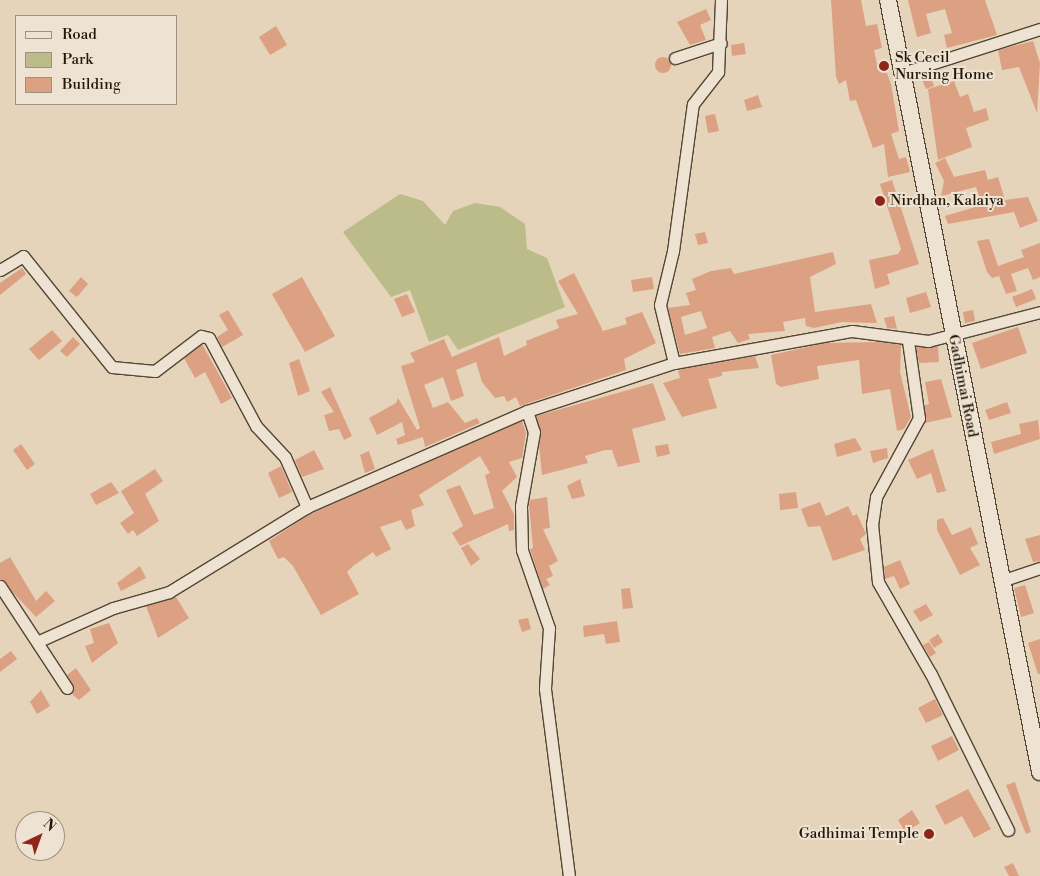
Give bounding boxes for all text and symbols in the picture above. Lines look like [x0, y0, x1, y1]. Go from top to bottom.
legend [15, 15, 178, 105]
text: Road [62, 25, 97, 44]
place label: Sk Cecil Nursing Home [895, 48, 993, 83]
text: Park [62, 50, 93, 69]
marker: Sk Cecil Nursing Home [877, 59, 891, 73]
text: Building [62, 75, 121, 94]
place label: Nirdhan, Kalaiya [890, 192, 1004, 210]
marker: Nirdhan, Kalaiya [874, 195, 886, 207]
street label: Gadhimai Road [944, 333, 982, 439]
north arrow [15, 811, 65, 861]
text: N [39, 815, 60, 836]
place label: Gadhimai Temple [799, 825, 919, 843]
marker: Gadhimai Temple [923, 828, 935, 840]

